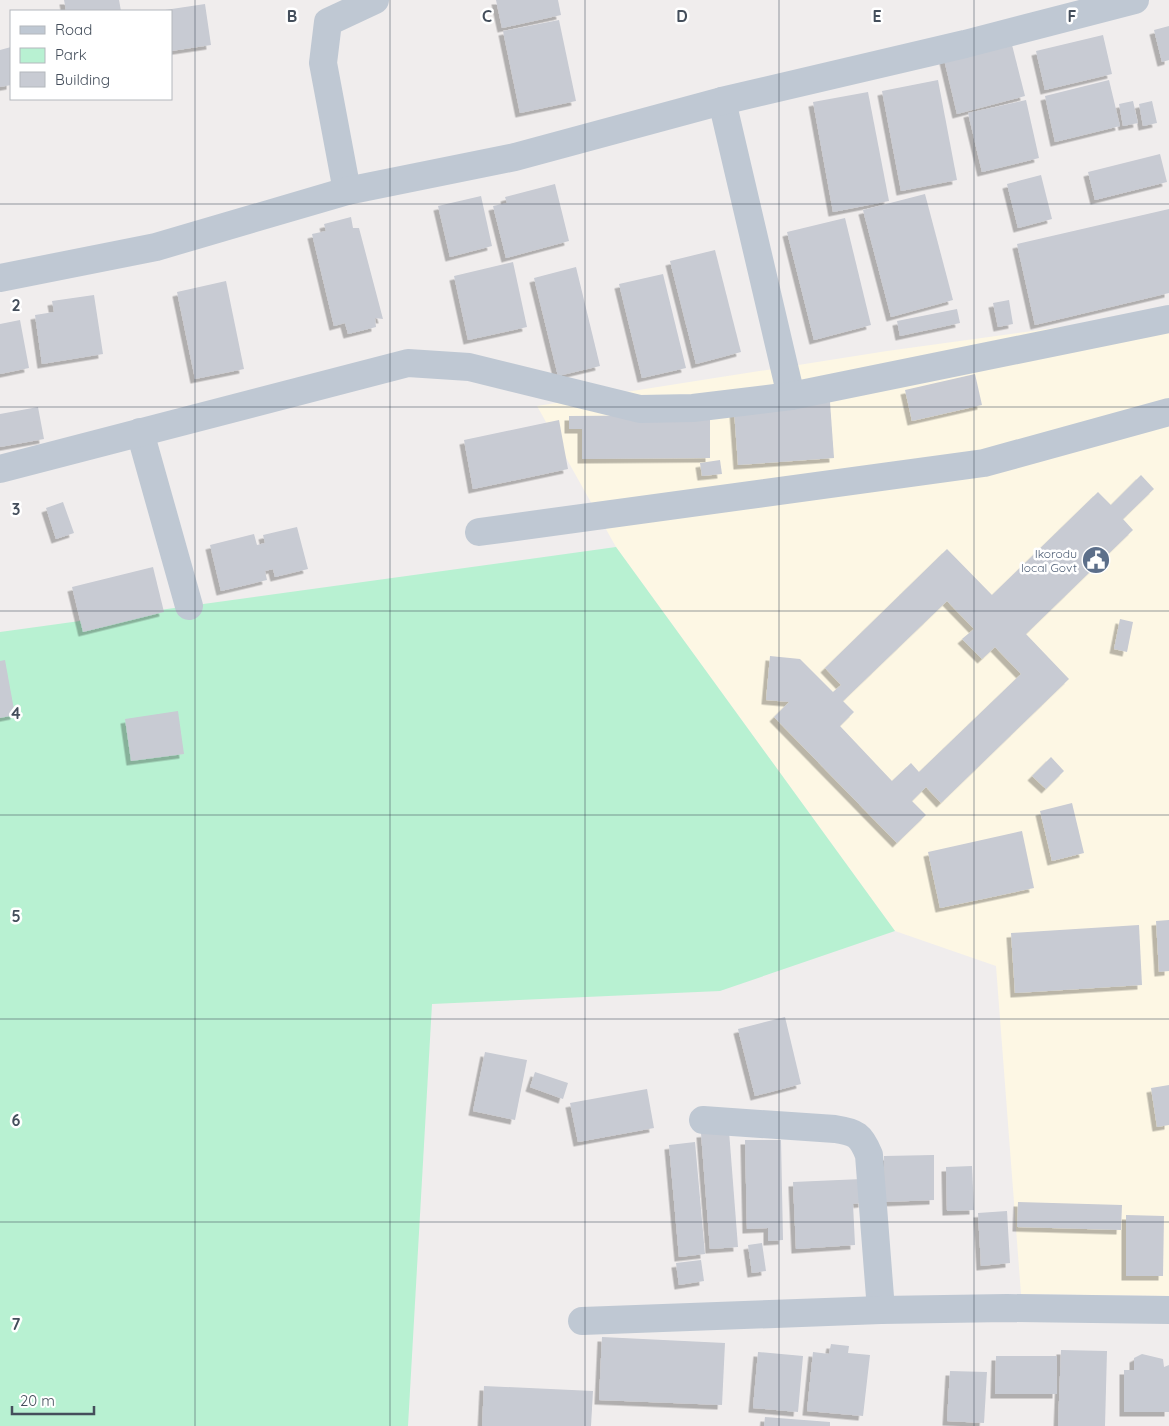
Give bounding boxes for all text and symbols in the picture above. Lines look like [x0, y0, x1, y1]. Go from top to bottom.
text: B [287, 6, 297, 26]
text: C [482, 6, 492, 26]
text: D [676, 6, 688, 26]
text: E [872, 6, 882, 26]
text: F [1068, 6, 1077, 26]
legend [10, 10, 172, 100]
text: Road [55, 20, 92, 39]
text: Park [55, 45, 87, 64]
text: Building [55, 70, 110, 89]
text: 2 [11, 295, 21, 315]
text: 3 [12, 499, 20, 519]
public building icon: Ikorodu local Govt [1081, 545, 1111, 575]
place label: Ikorodu local Govt [1021, 546, 1077, 575]
text: 4 [11, 703, 21, 723]
text: 5 [11, 906, 21, 926]
text: 6 [12, 1110, 21, 1130]
text: 7 [12, 1314, 21, 1334]
scale bar [12, 1384, 95, 1416]
text: 20 m [20, 1391, 55, 1410]

